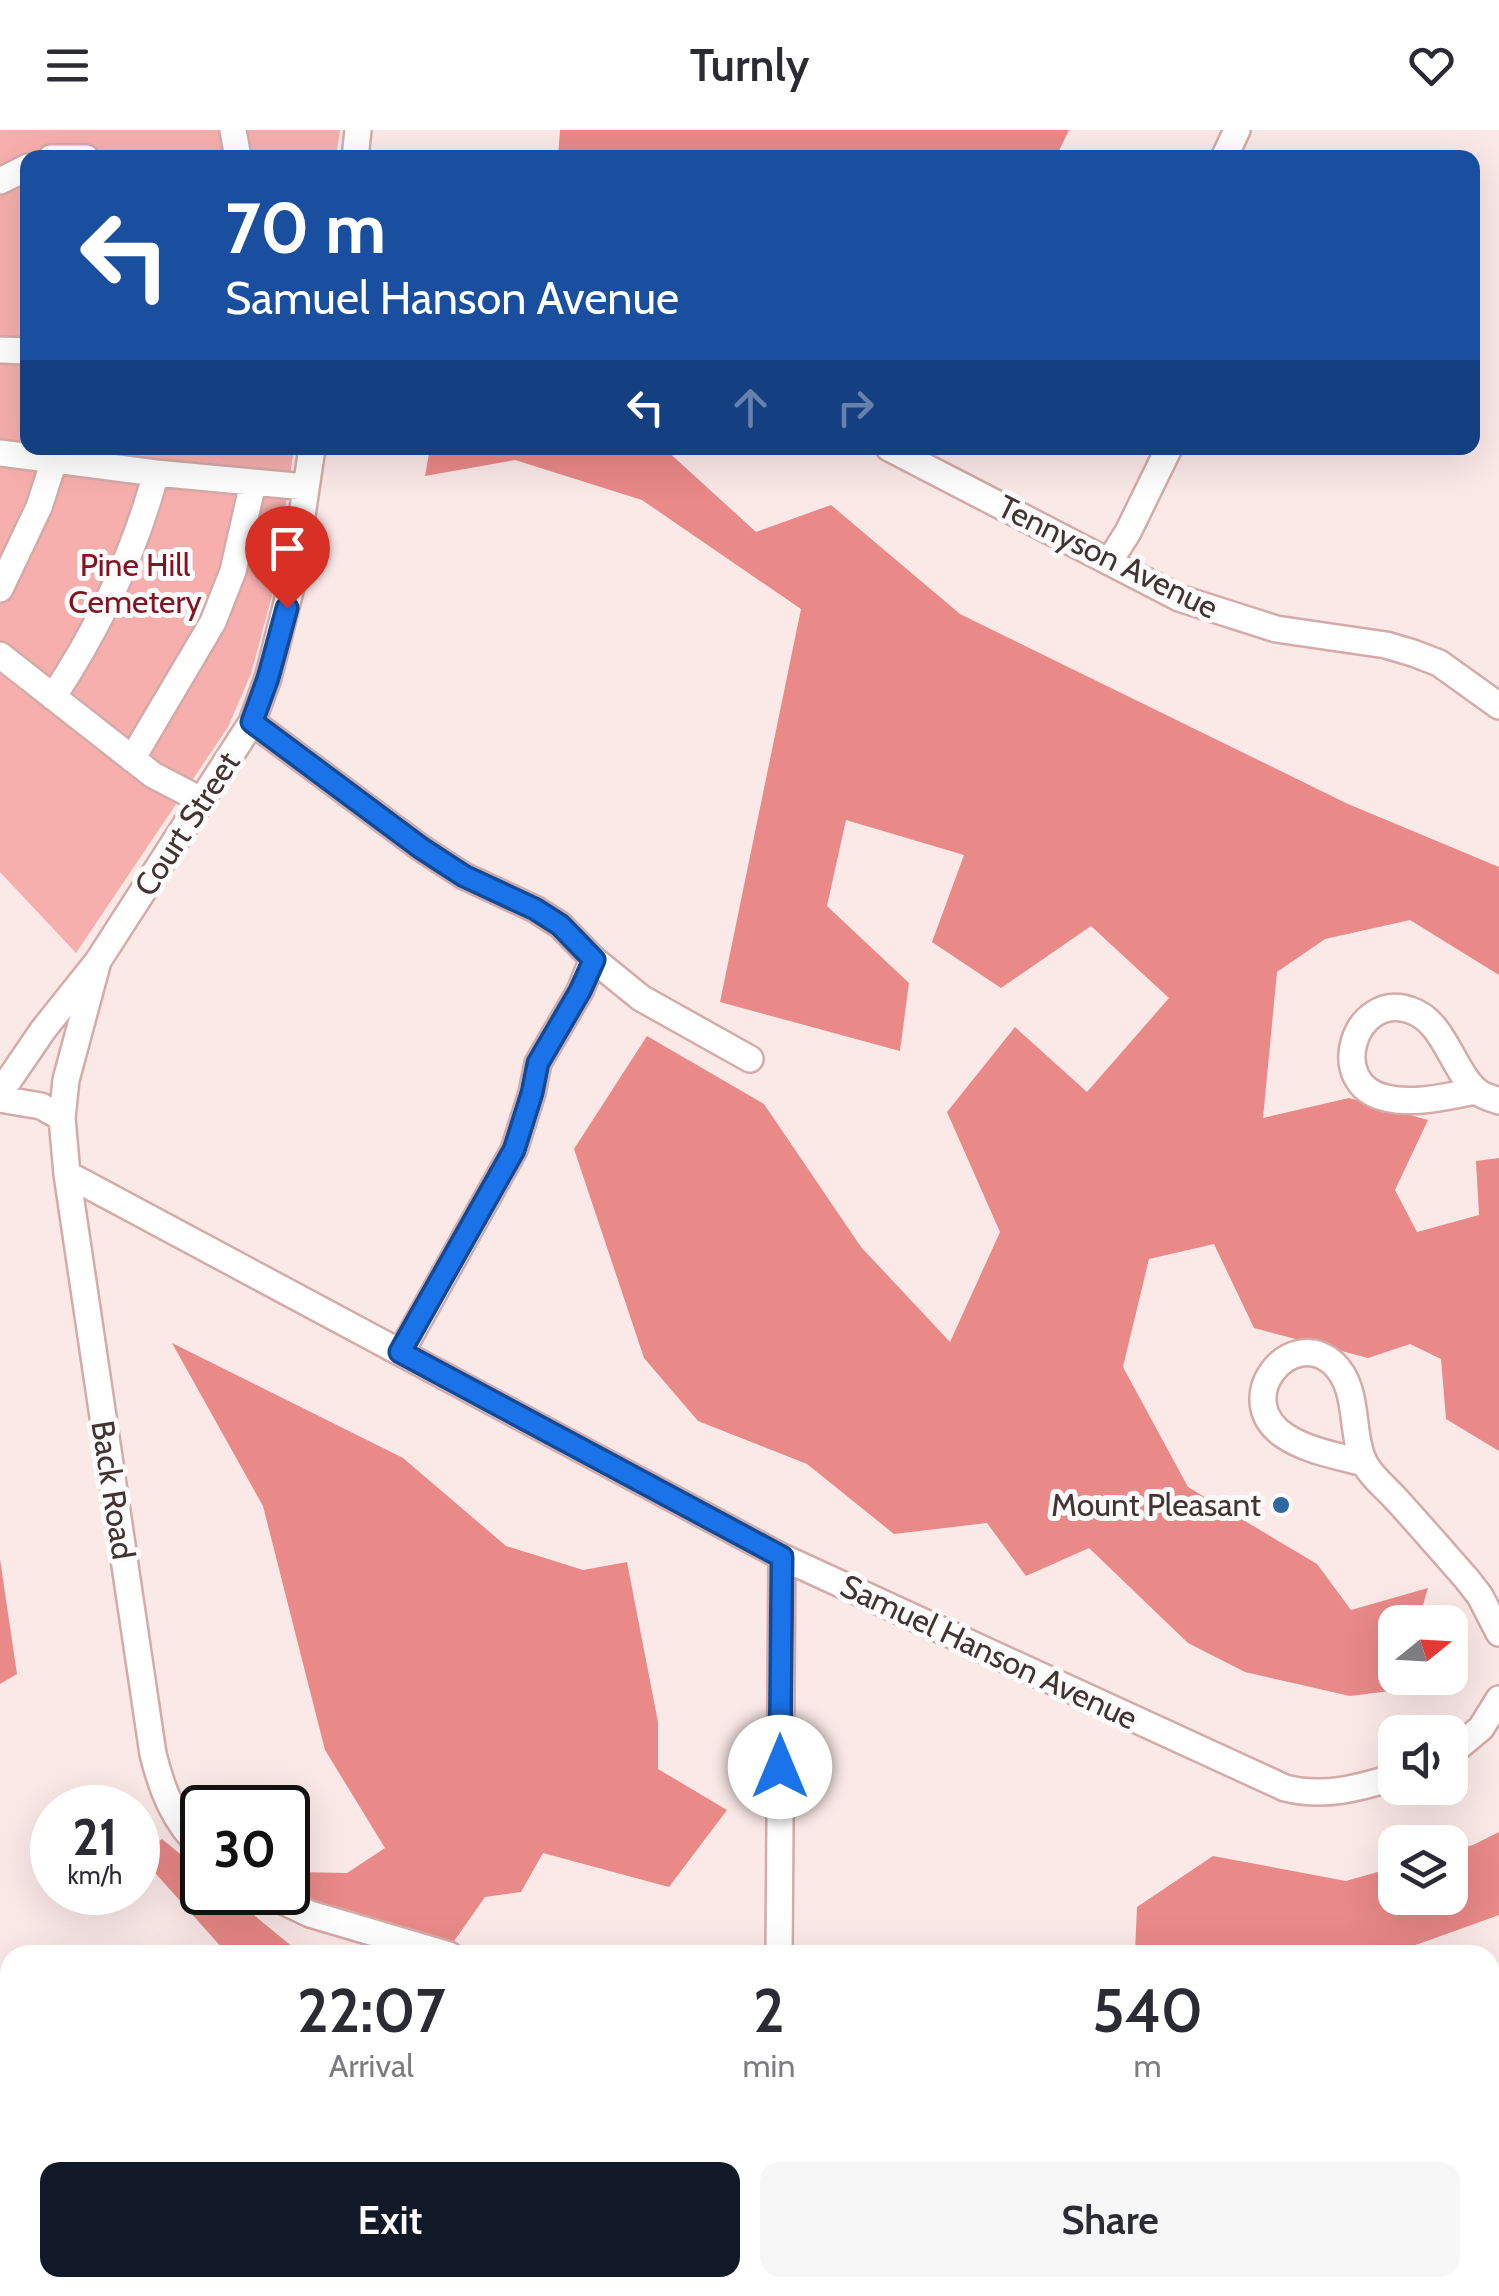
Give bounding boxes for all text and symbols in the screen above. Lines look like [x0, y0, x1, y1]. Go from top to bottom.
icon: menu [40, 38, 95, 93]
text: Turnly [690, 38, 809, 92]
icon: heart [1404, 38, 1459, 93]
text: 70 m [225, 185, 386, 271]
icon: left [60, 190, 190, 320]
text: Samuel Hanson Avenue [225, 271, 679, 325]
icon: left [618, 380, 673, 435]
icon: ahead [723, 380, 778, 435]
icon: right [828, 380, 883, 435]
street label: Tennyson Avenue [992, 486, 1224, 627]
pin [245, 506, 330, 609]
icon: arrive [260, 521, 315, 576]
park label: Pine Hill Cemetery [68, 545, 202, 621]
street label: Court Street [126, 744, 248, 903]
street label: Back Road [83, 1418, 144, 1562]
place label: Mount Pleasant [1051, 1485, 1261, 1524]
marker: Mount Pleasant [1270, 1494, 1292, 1516]
street label: Samuel Hanson Avenue [835, 1566, 1144, 1737]
north arrow [1378, 1605, 1468, 1695]
map controls [1378, 1605, 1468, 1915]
position arrow [728, 1715, 832, 1819]
button: sound [1378, 1715, 1468, 1805]
speed limit sign: 30 [180, 1785, 310, 1915]
text: 21 [73, 1807, 117, 1868]
button: layers [1378, 1825, 1468, 1915]
text: km/h [68, 1860, 122, 1890]
text: 22:07 [297, 1974, 446, 2047]
text: 2 [753, 1974, 785, 2047]
text: 540 [1092, 1974, 1203, 2047]
text: Arrival [329, 2046, 414, 2085]
text: min [743, 2046, 795, 2085]
text: m [1134, 2046, 1162, 2085]
button: Exit [40, 2162, 740, 2277]
button: Share [760, 2162, 1460, 2277]

